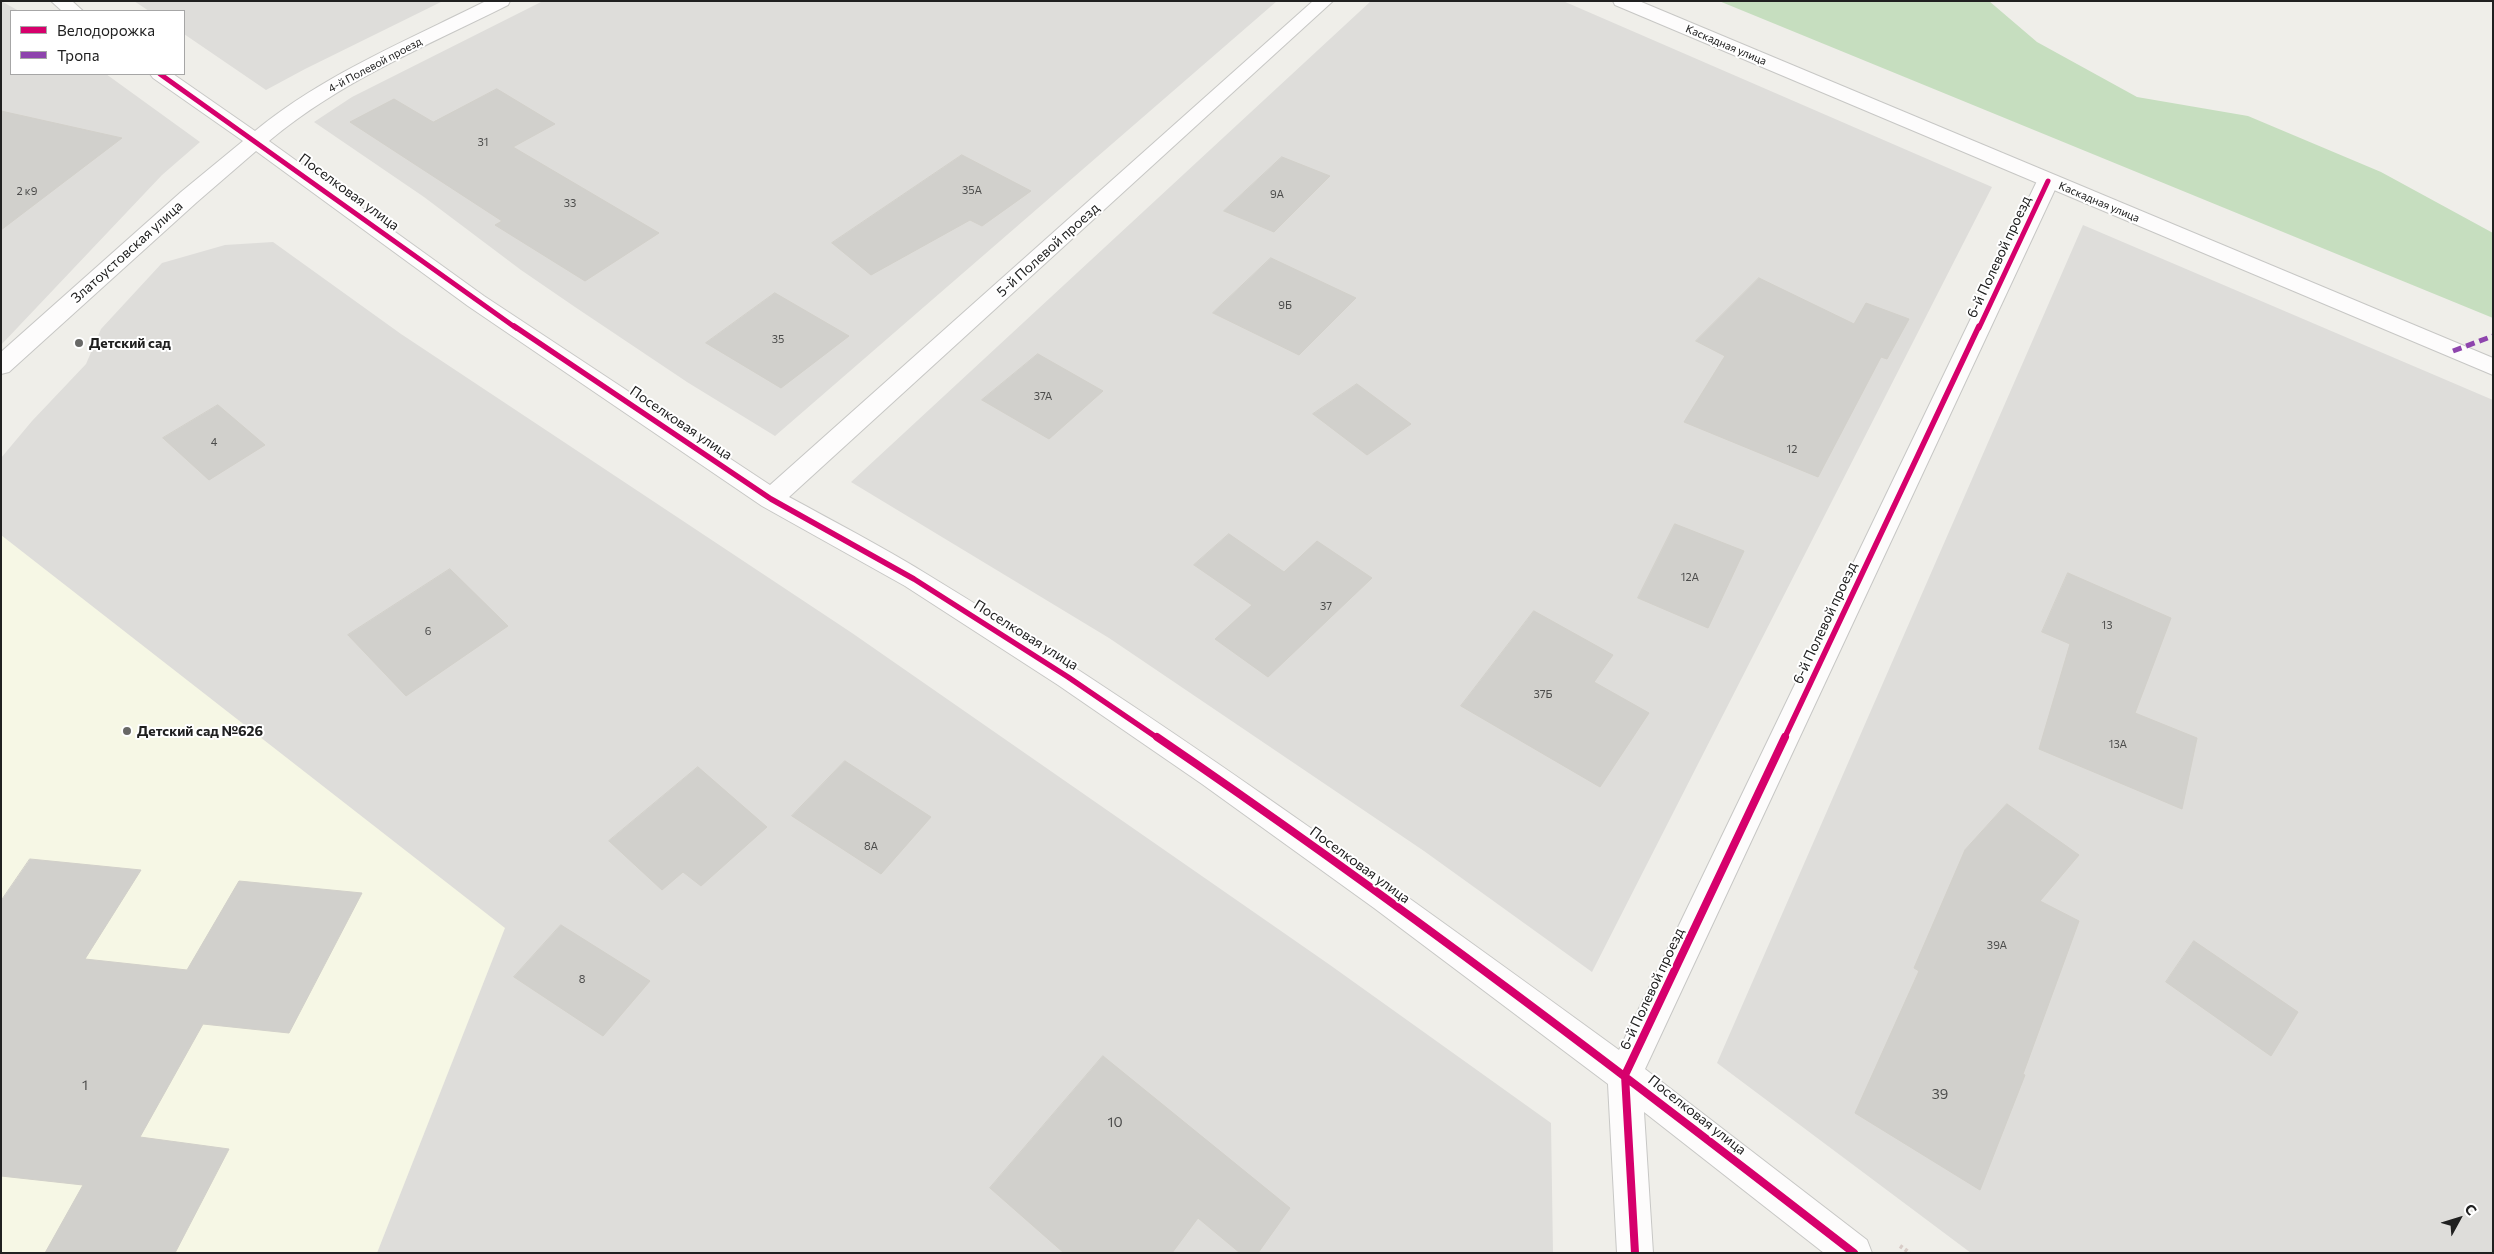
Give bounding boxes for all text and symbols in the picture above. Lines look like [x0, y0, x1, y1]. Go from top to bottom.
legend [10, 10, 185, 75]
text: Велодорожка [57, 21, 155, 39]
street label: Каскадная улица [1684, 22, 1768, 68]
street label: 4-й Полевой проезд [326, 35, 424, 95]
text: Тропа [57, 46, 99, 64]
house number: 31 [478, 135, 488, 149]
street label: Поселковая улица [296, 150, 402, 234]
street label: Каскадная улица [2057, 179, 2141, 225]
house number: 35А [962, 183, 982, 197]
house number: 2 к9 [17, 184, 37, 198]
house number: 9А [1270, 187, 1284, 201]
street label: 6-й Полевой проезд [1963, 193, 2035, 321]
house number: 33 [564, 196, 576, 210]
street label: Златоустовская улица [68, 198, 186, 306]
street label: 5-й Полевой проезд [993, 200, 1103, 300]
house number: 9Б [1278, 298, 1292, 312]
house number: 35 [772, 332, 784, 346]
place label: Детский сад [89, 335, 171, 351]
marker: Детский сад [73, 337, 85, 349]
street label: Поселковая улица [627, 383, 735, 463]
house number: 37А [1034, 389, 1052, 403]
house number: 4 [211, 435, 217, 449]
house number: 12 [1787, 442, 1797, 456]
street label: 6-й Полевой проезд [1789, 559, 1861, 687]
house number: 12А [1681, 570, 1699, 584]
street label: Поселковая улица [971, 596, 1081, 674]
house number: 37 [1320, 599, 1332, 613]
house number: 13 [2102, 618, 2112, 632]
house number: 6 [425, 624, 431, 638]
house number: 37Б [1534, 687, 1552, 701]
place label: Детский сад №626 [137, 723, 263, 739]
marker: Детский сад №626 [121, 725, 133, 737]
house number: 13А [2109, 737, 2127, 751]
street label: Поселковая улица [1307, 823, 1413, 907]
house number: 8А [864, 839, 878, 853]
street label: 6-й Полевой проезд [1616, 925, 1688, 1053]
house number: 39А [1987, 938, 2007, 952]
house number: 8 [579, 972, 585, 986]
street label: Поселковая улица [1645, 1072, 1749, 1158]
house number: 1 [82, 1077, 88, 1093]
house number: 39 [1932, 1086, 1948, 1102]
house number: 10 [1107, 1114, 1123, 1130]
north arrow [2434, 1194, 2484, 1244]
text: С [2461, 1200, 2481, 1218]

